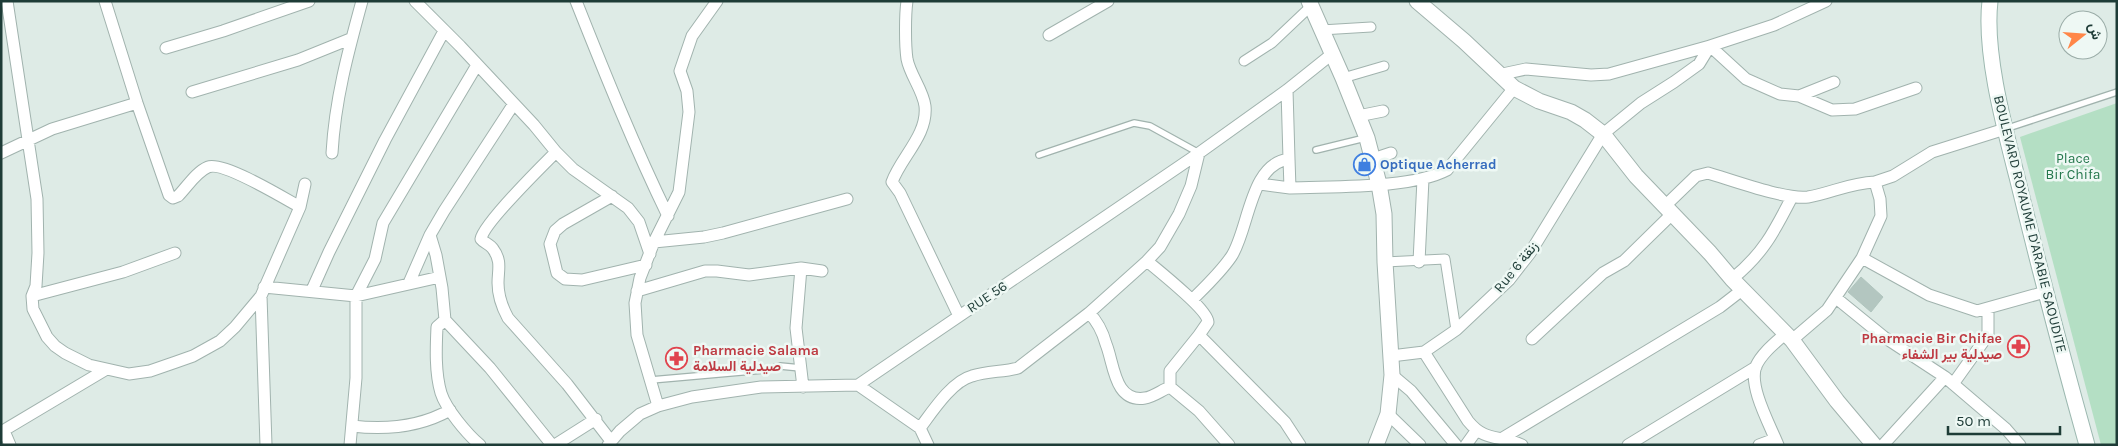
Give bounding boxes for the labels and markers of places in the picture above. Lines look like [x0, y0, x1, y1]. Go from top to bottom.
shop icon: Optique Acherrad [1352, 152, 1376, 176]
place label: Optique Acherrad [1380, 156, 1497, 173]
place label: Pharmacie Bir Chifae صيدلية بير الشفاء [1861, 330, 2002, 363]
pharmacy icon: Pharmacie Bir Chifae صيدلية بير الشفاء [2006, 334, 2030, 358]
place label: Pharmacie Salama صيدلية السلامة [693, 342, 819, 375]
pharmacy icon: Pharmacie Salama صيدلية السلامة [665, 346, 689, 370]

